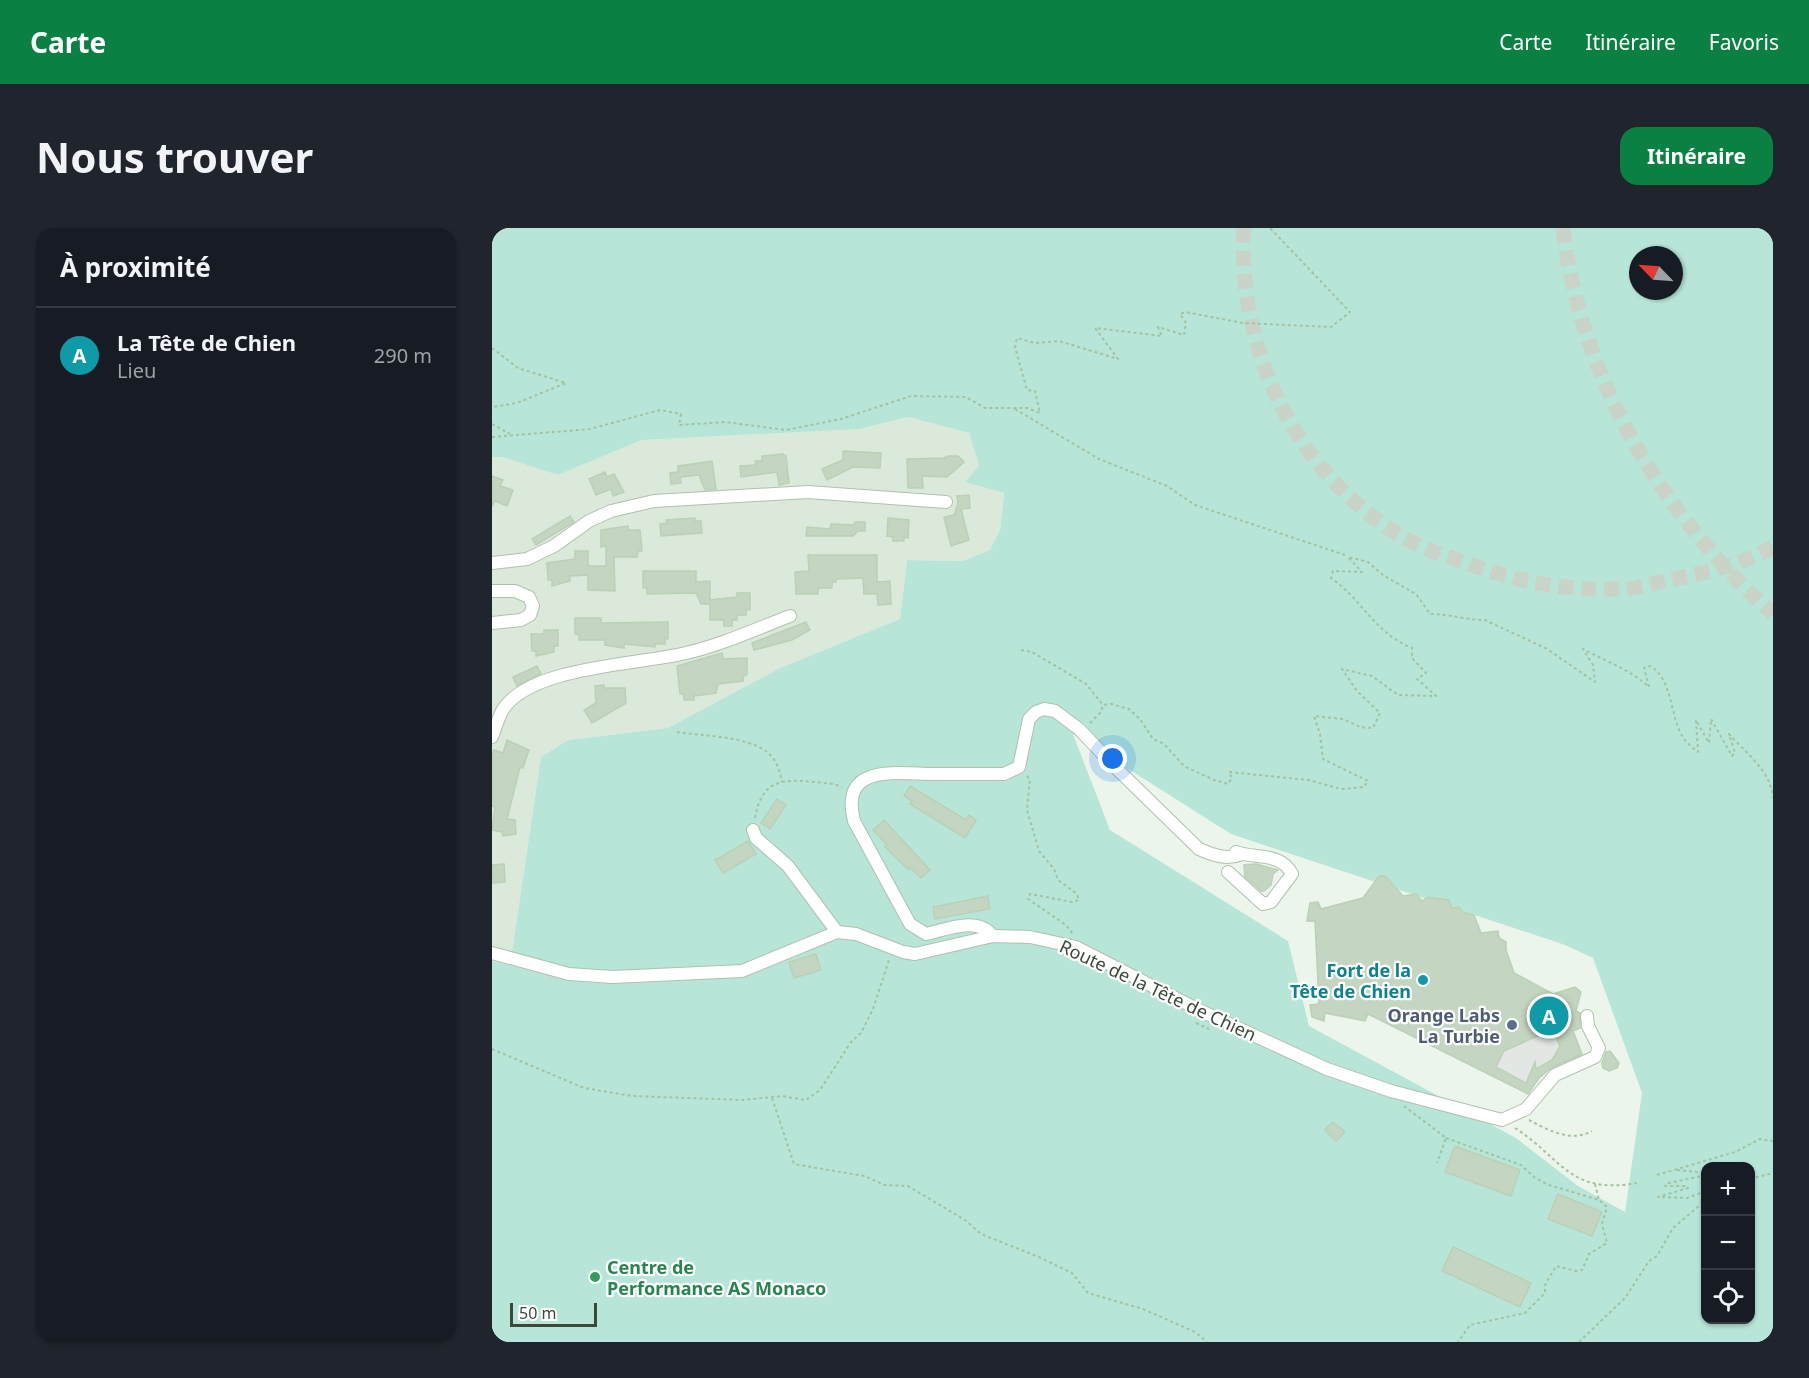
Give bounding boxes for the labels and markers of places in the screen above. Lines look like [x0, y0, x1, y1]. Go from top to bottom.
place label: Fort de la Tête de Chien [1290, 958, 1411, 1003]
marker: Fort de la Tête de Chien [1416, 973, 1430, 987]
pin: A [1530, 994, 1568, 1038]
place label: Orange Labs La Turbie [1388, 1003, 1500, 1048]
marker: Orange Labs La Turbie [1505, 1018, 1519, 1032]
place label: Centre de Performance AS Monaco [607, 1255, 826, 1300]
marker: Centre de Performance AS Monaco [588, 1270, 602, 1284]

